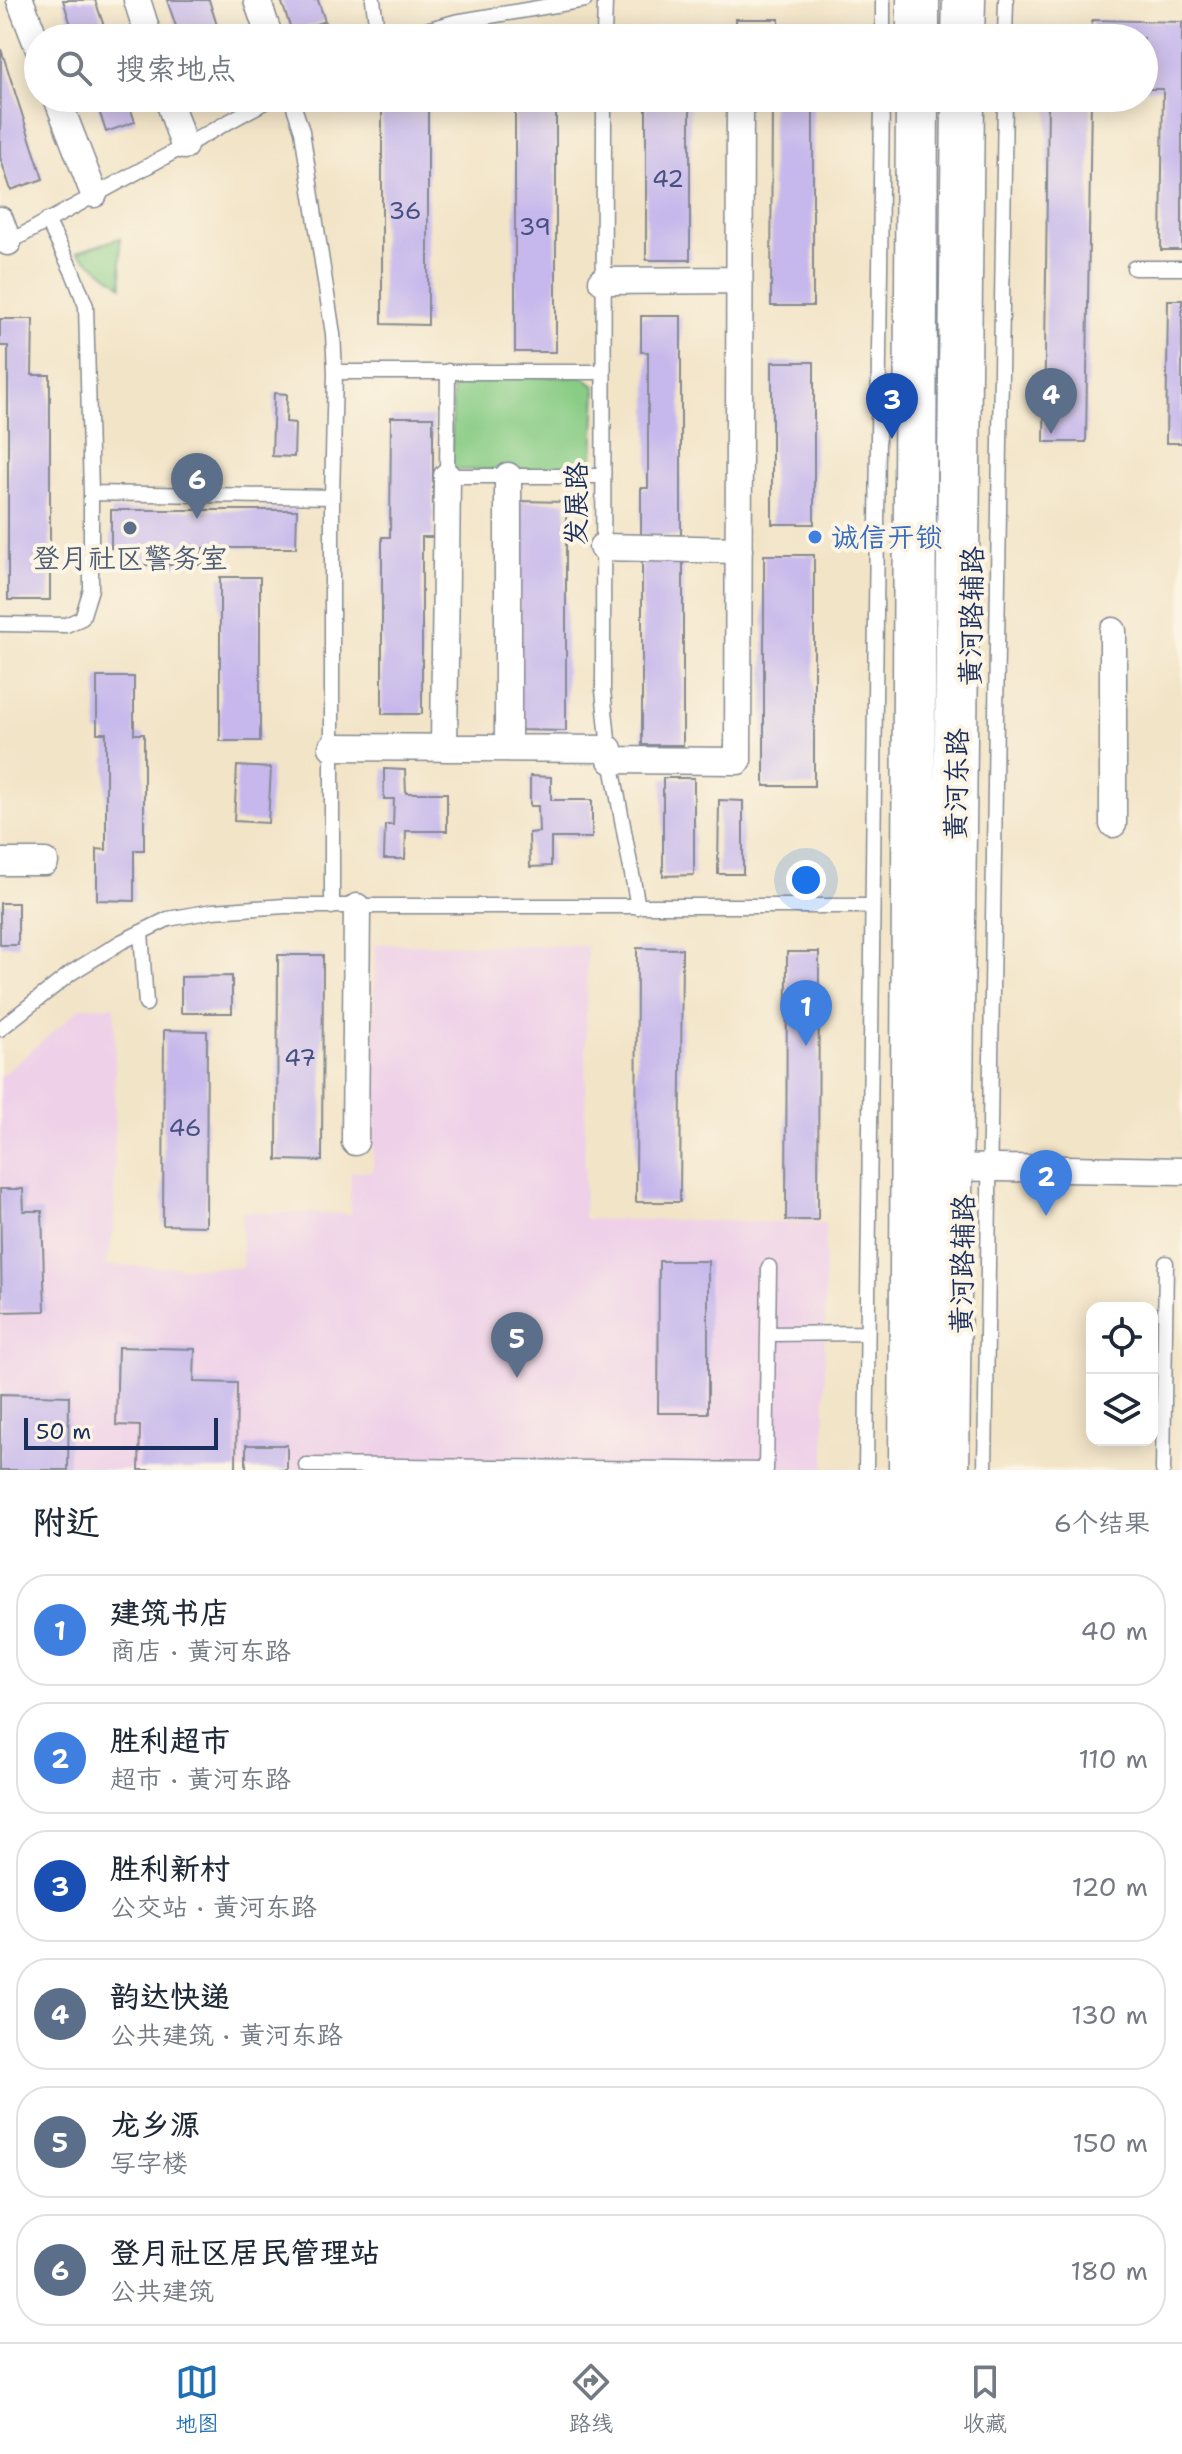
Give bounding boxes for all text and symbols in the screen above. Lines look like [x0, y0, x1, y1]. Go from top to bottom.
search box [24, 24, 1158, 112]
icon: search [52, 46, 96, 90]
text: 搜索地点 [116, 48, 236, 89]
house number: 42 [652, 163, 684, 195]
house number: 36 [389, 195, 422, 227]
house number: 39 [519, 211, 551, 243]
pin: 4 [1025, 368, 1077, 434]
pin: 3 [866, 373, 918, 439]
pin: 6 [171, 453, 223, 519]
street label: 发展路 [557, 462, 595, 546]
place label: 诚信开锁 [831, 518, 943, 556]
marker: 登月社区警务室 [121, 519, 139, 537]
marker: 诚信开锁 [806, 528, 824, 546]
place label: 登月社区警务室 [32, 539, 228, 577]
street label: 黄河路辅路 [951, 546, 991, 686]
street label: 黄河东路 [936, 728, 976, 840]
your location [786, 860, 826, 900]
pin: 1 [780, 980, 832, 1046]
house number: 47 [284, 1042, 316, 1074]
house number: 46 [168, 1112, 202, 1144]
pin: 2 [1020, 1150, 1072, 1216]
street label: 黄河路辅路 [942, 1194, 982, 1334]
map controls [1086, 1302, 1158, 1446]
button: locate [1086, 1302, 1158, 1374]
pin: 5 [491, 1312, 543, 1378]
button: layers [1086, 1374, 1158, 1446]
scale bar [24, 1414, 218, 1450]
text: 50 m [36, 1417, 91, 1446]
text: 附近 [32, 1499, 100, 1545]
text: 6个结果 [1054, 1505, 1150, 1540]
text: 建筑书店 [110, 1592, 230, 1633]
text: 1 [54, 1613, 66, 1648]
text: 40 m [1081, 1613, 1148, 1648]
text: 商店 · 黄河东路 [110, 1633, 291, 1668]
text: 胜利超市 [110, 1720, 230, 1761]
text: 2 [51, 1741, 69, 1776]
text: 110 m [1078, 1741, 1148, 1776]
text: 超市 · 黄河东路 [110, 1761, 291, 1796]
text: 胜利新村 [110, 1848, 230, 1889]
text: 3 [51, 1869, 69, 1904]
text: 120 m [1072, 1869, 1148, 1904]
text: 公交站 · 黄河东路 [110, 1889, 317, 1924]
text: 韵达快递 [110, 1976, 230, 2017]
text: 4 [51, 1997, 69, 2032]
text: 130 m [1071, 1997, 1148, 2032]
text: 公共建筑 · 黄河东路 [110, 2017, 343, 2052]
text: 龙乡源 [110, 2104, 200, 2145]
text: 5 [52, 2125, 68, 2160]
text: 150 m [1072, 2125, 1148, 2160]
text: 写字楼 [110, 2145, 188, 2180]
text: 登月社区居民管理站 [110, 2232, 380, 2273]
text: 6 [51, 2253, 69, 2288]
text: 180 m [1070, 2253, 1148, 2288]
text: 公共建筑 [110, 2273, 214, 2308]
tab: 地图 [175, 2360, 219, 2438]
tab: 路线 [569, 2360, 613, 2438]
tab: 收藏 [963, 2360, 1007, 2438]

